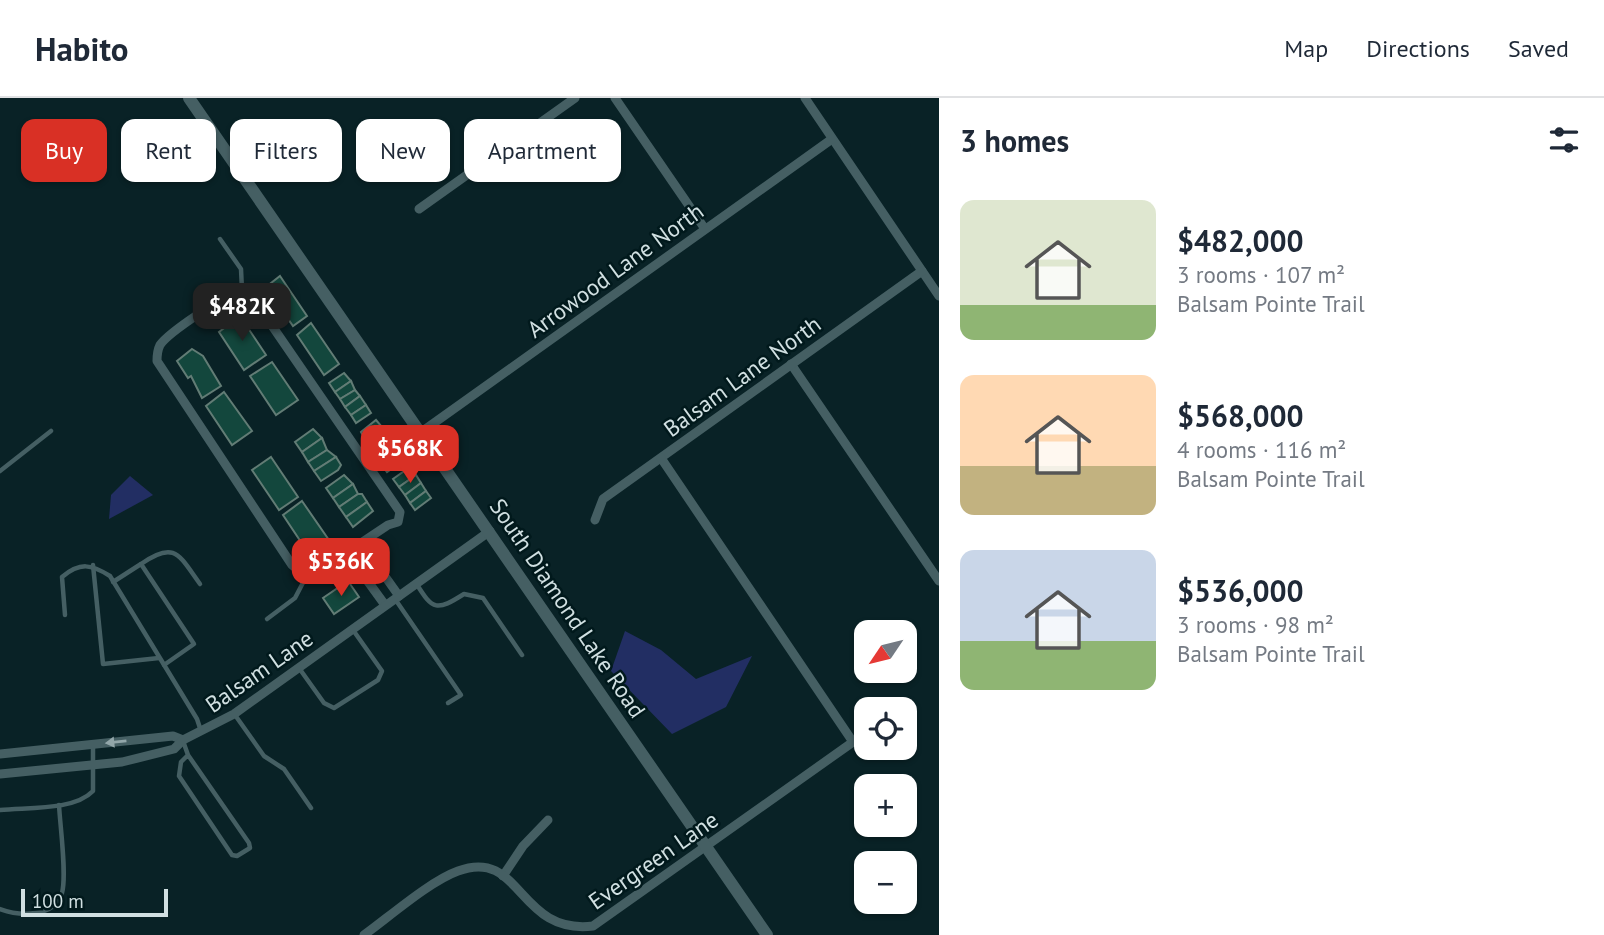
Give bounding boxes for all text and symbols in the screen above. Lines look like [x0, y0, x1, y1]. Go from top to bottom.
text: Habito [35, 27, 129, 70]
text: Map [1284, 33, 1328, 64]
text: Directions [1366, 33, 1470, 64]
text: Saved [1508, 33, 1569, 64]
chip: Buy [21, 119, 107, 182]
chip: Rent [121, 119, 216, 182]
chip: Filters [230, 119, 342, 182]
chip: New [356, 119, 450, 182]
chip: Apartment [464, 119, 621, 182]
text: 3 homes [960, 121, 1069, 160]
icon: filters [1545, 121, 1583, 159]
street label: Arrowood Lane North [521, 196, 709, 344]
text: $482,000 [1177, 221, 1304, 260]
icon: home [1016, 228, 1100, 312]
text: 3 rooms · 107 m² [1177, 260, 1345, 289]
pin: $482K [193, 284, 291, 343]
text: Balsam Pointe Trail [1177, 289, 1365, 318]
text: $482K [209, 291, 275, 320]
street label: Balsam Lane North [658, 309, 826, 443]
text: $568,000 [1177, 396, 1304, 435]
icon: home [1016, 403, 1100, 487]
pin: $568K [361, 426, 459, 485]
text: $568K [377, 433, 443, 462]
text: 4 rooms · 116 m² [1177, 435, 1346, 464]
text: Balsam Pointe Trail [1177, 464, 1365, 493]
street label: South Diamond Lake Road [484, 493, 652, 723]
pin: $536K [292, 538, 390, 598]
text: $536K [308, 546, 374, 575]
text: $536,000 [1177, 571, 1304, 610]
icon: home [1016, 578, 1100, 662]
text: 3 rooms · 98 m² [1177, 610, 1334, 639]
north arrow [854, 620, 917, 682]
map controls [854, 620, 917, 914]
street label: Balsam Lane [200, 623, 318, 719]
text: Balsam Pointe Trail [1177, 639, 1365, 668]
button: locate [854, 697, 917, 760]
one-way arrow [105, 737, 127, 748]
button: + [854, 774, 917, 837]
street label: Evergreen Lane [583, 805, 723, 915]
button: − [854, 851, 917, 914]
scale bar [21, 886, 168, 918]
text: 100 m [32, 889, 84, 913]

